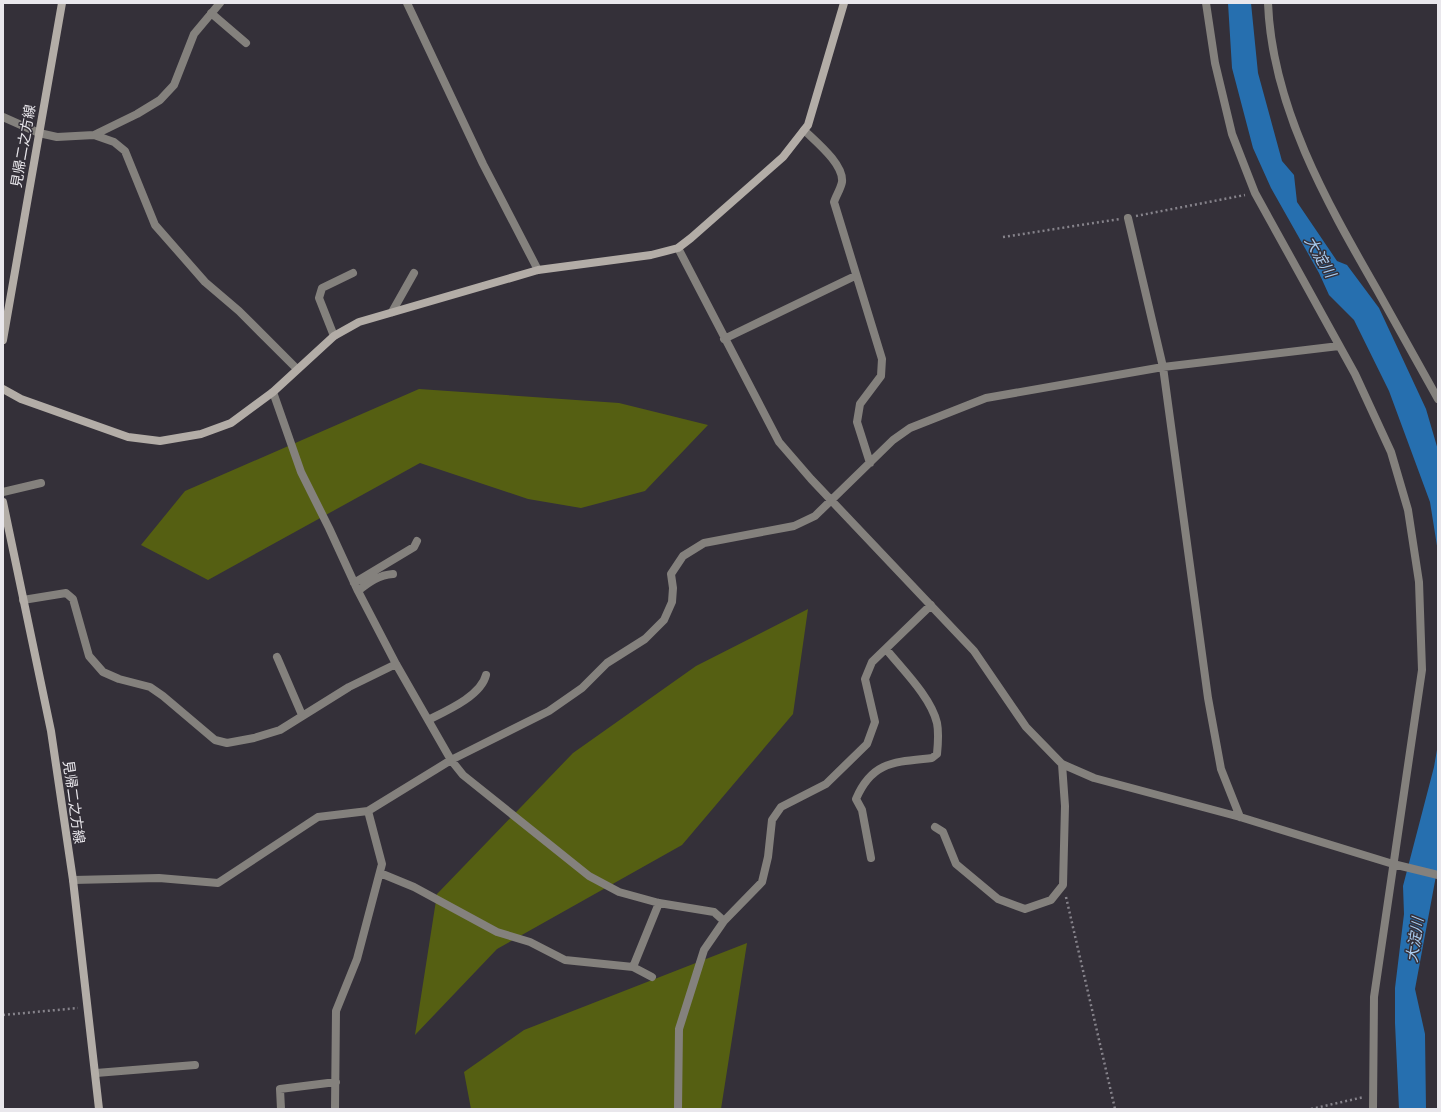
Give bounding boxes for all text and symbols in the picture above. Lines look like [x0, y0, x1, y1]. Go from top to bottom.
street label: 見帰二之方線 [7, 103, 38, 189]
water label: 大淀川 [1302, 233, 1341, 282]
street label: 見帰二之方線 [60, 759, 89, 845]
water label: 大淀川 [1402, 914, 1426, 963]

